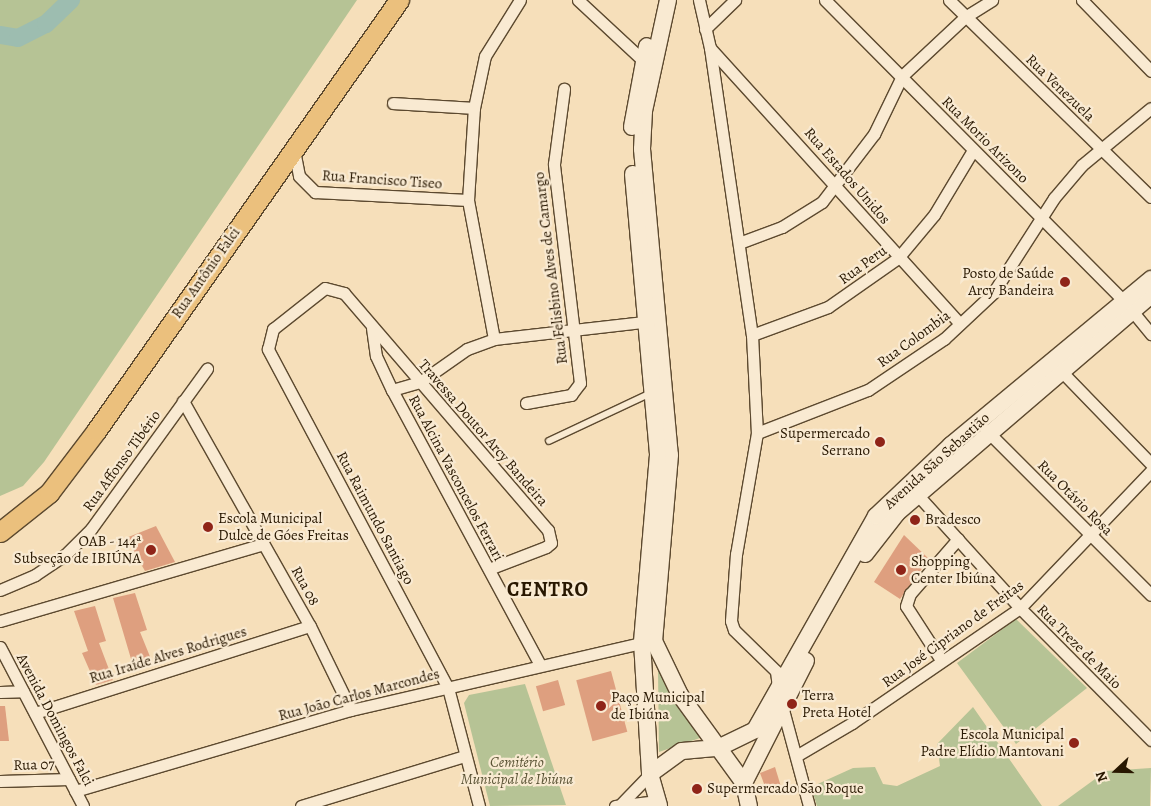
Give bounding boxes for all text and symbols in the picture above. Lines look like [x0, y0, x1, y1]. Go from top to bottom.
street label: Rua Venezuela [1022, 51, 1098, 125]
street label: Rua Morio Arizono [938, 93, 1032, 187]
street label: Rua Estados Unidos [800, 124, 894, 228]
street label: Rua Francisco Tiseo [321, 167, 443, 193]
street label: Rua Felisbino Alves de Camargo [530, 171, 572, 365]
street label: Rua Antônio Falci [168, 224, 244, 322]
street label: Rua Peru [835, 242, 891, 288]
place label: Posto de Saúde Arcy Bandeira [962, 264, 1054, 299]
marker: Posto de Saúde Arcy Bandeira [1058, 275, 1072, 289]
street label: Rua Colombia [874, 307, 954, 371]
street label: Travessa Doutor Arcy Bandeira [414, 356, 552, 510]
street label: Rua Alcina Vasconcelos Ferrari [405, 392, 507, 564]
street label: Rua Affonso Tibério [79, 407, 165, 515]
street label: Avenida São Sebastião [881, 409, 993, 513]
place label: Supermercado Serrano [780, 424, 870, 459]
marker: Supermercado Serrano [874, 436, 886, 448]
street label: Rua Raimundo Santiago [332, 448, 418, 588]
street label: Rua Otávio Rosa [1034, 457, 1116, 539]
place label: Escola Municipal Dulce de Góes Freitas [218, 509, 349, 544]
place label: Bradesco [925, 511, 981, 529]
marker: Bradesco [909, 514, 921, 526]
marker: Escola Municipal Dulce de Góes Freitas [202, 521, 214, 533]
place label: OAB - 144ª Subseção de IBIÚNA [14, 532, 141, 567]
marker: OAB - 144ª Subseção de IBIÚNA [145, 544, 157, 556]
place label: Shopping Center Ibiúna [911, 552, 996, 587]
street label: Rua 08 [287, 563, 323, 609]
marker: Shopping Center Ibiúna [895, 564, 907, 576]
district label: CENTRO [506, 577, 590, 601]
street label: Rua José Cipriano de Freitas [879, 577, 1027, 691]
street label: Rua Treze de Maio [1033, 601, 1125, 693]
street label: Rua Iraíde Alves Rodrigues [87, 622, 249, 688]
street label: Avenida Domingos Falci [12, 651, 98, 789]
street label: Rua João Carlos Marcondes [276, 665, 442, 725]
place label: Terra Preta Hotel [802, 686, 871, 721]
place label: Paço Municipal de Ibiúna [611, 688, 705, 723]
marker: Terra Preta Hotel [786, 698, 798, 710]
marker: Paço Municipal de Ibiúna [595, 700, 607, 712]
place label: Escola Municipal Padre Elídio Mantovani [920, 725, 1064, 760]
marker: Escola Municipal Padre Elídio Mantovani [1068, 737, 1080, 749]
north arrow [1091, 746, 1141, 796]
park label: Cemitério Municipal de Ibiúna [461, 753, 573, 788]
street label: Rua 07 [13, 755, 55, 775]
text: N [1091, 768, 1112, 785]
place label: Supermercado São Roque [707, 780, 864, 798]
marker: Supermercado São Roque [691, 783, 703, 795]

